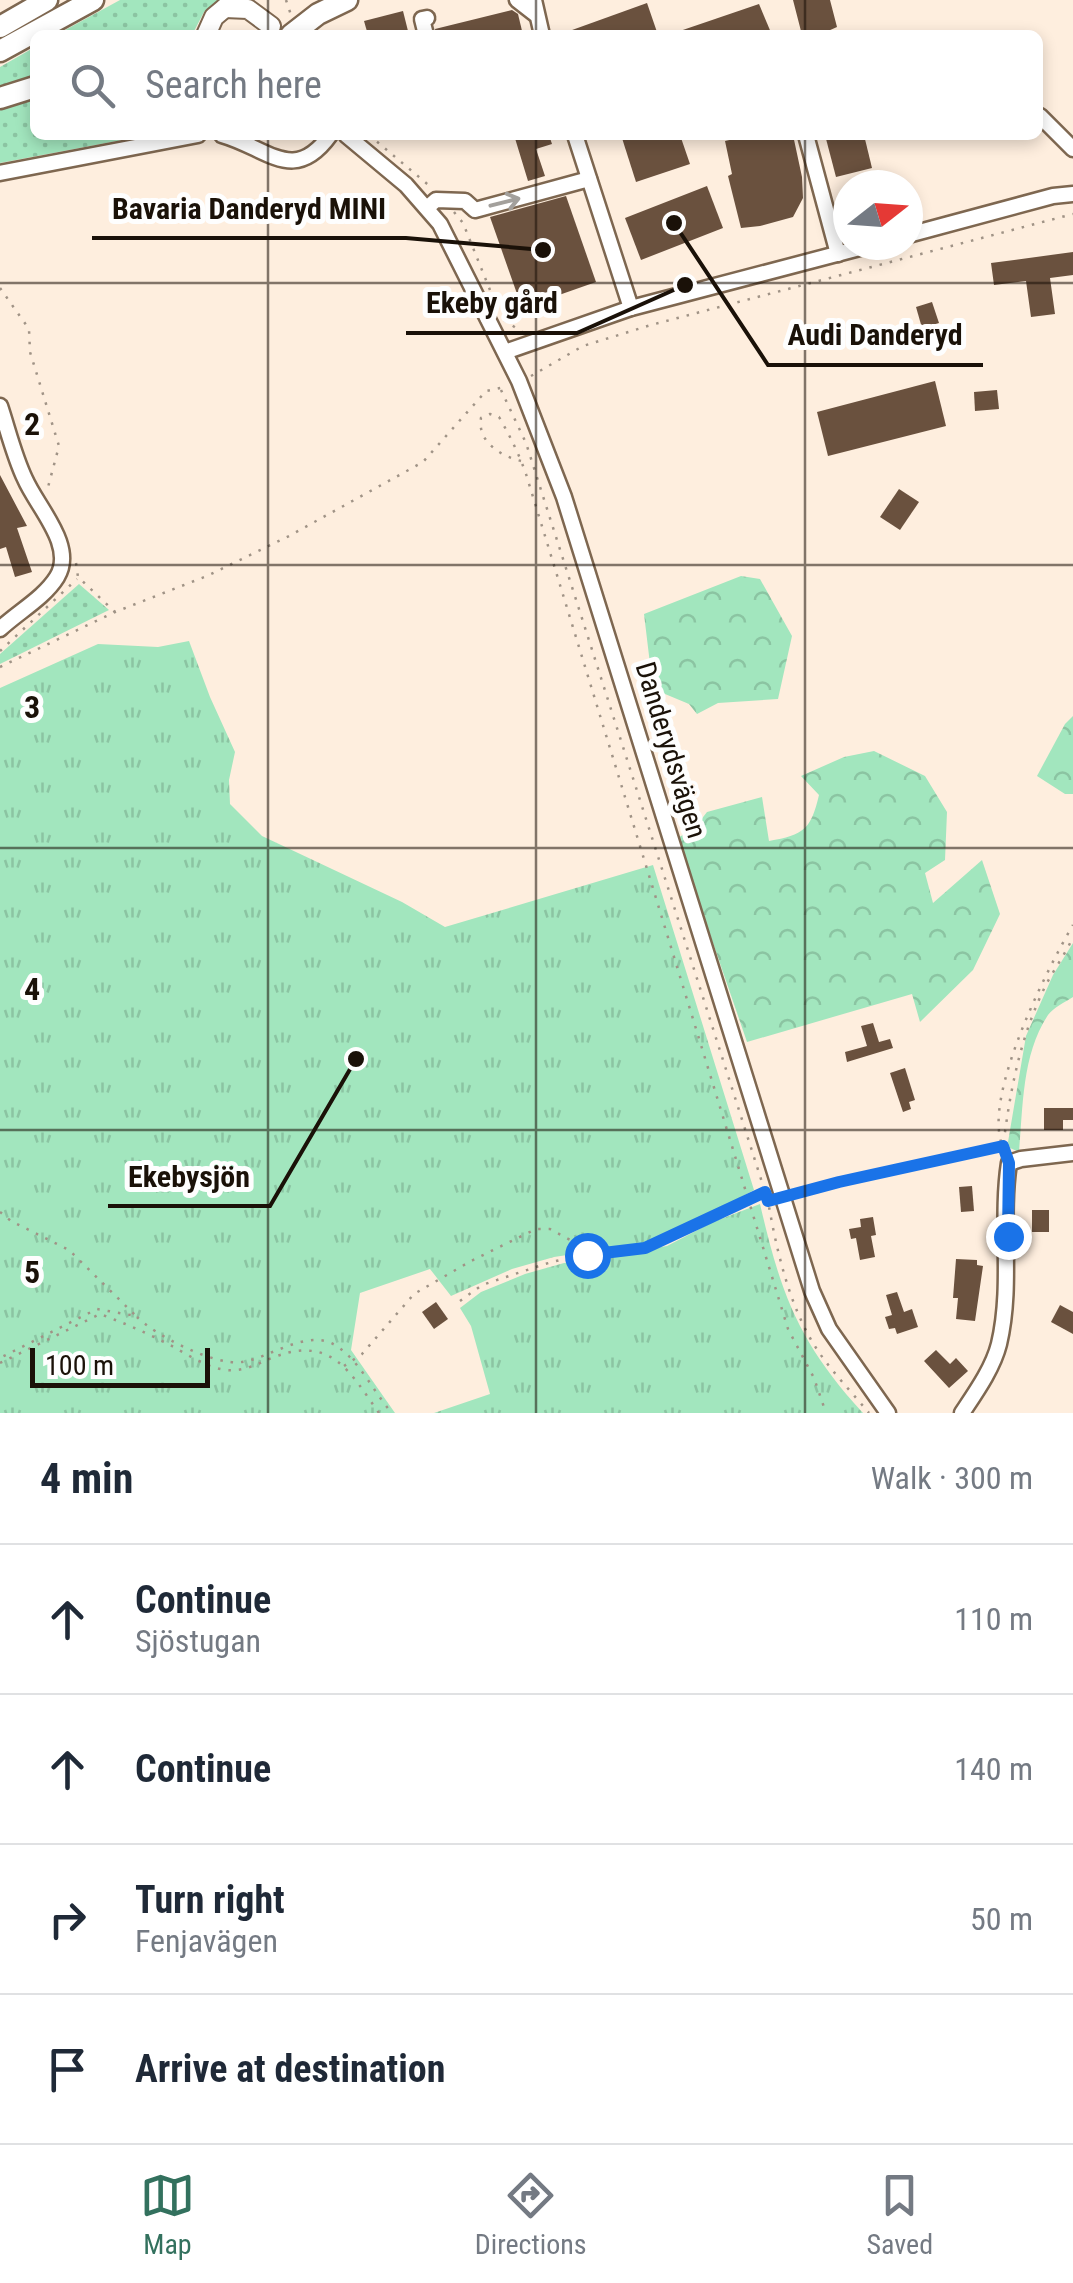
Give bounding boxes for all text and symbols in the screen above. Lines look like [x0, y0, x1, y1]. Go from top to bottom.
search box [30, 30, 1043, 140]
icon: search [65, 58, 120, 113]
text: Search here [145, 63, 322, 107]
north arrow [833, 170, 923, 260]
callout: Bavaria Danderyd MINI [92, 178, 406, 238]
text: Bavaria Danderyd MINI [112, 191, 386, 226]
one-way arrow [489, 192, 521, 211]
callout: Ekeby gård [406, 273, 577, 333]
text: Ekeby gård [426, 285, 558, 320]
callout: Audi Danderyd [768, 305, 983, 365]
text: Audi Danderyd [787, 317, 963, 352]
text: 2 [24, 405, 40, 443]
street label: Danderydsvägen [629, 658, 713, 842]
text: 3 [24, 688, 40, 726]
text: 4 [24, 970, 40, 1008]
callout: Ekebysjön [108, 1146, 270, 1206]
text: Ekebysjön [128, 1159, 250, 1194]
route end [986, 1214, 1032, 1260]
route start [565, 1233, 611, 1279]
text: 5 [24, 1253, 40, 1291]
scale bar [30, 1343, 210, 1388]
text: 100 m [45, 1349, 114, 1382]
text: 4 min [40, 1454, 133, 1503]
text: Walk · 300 m [871, 1459, 1033, 1497]
text: Continue [135, 1578, 271, 1622]
icon: ahead [40, 1592, 95, 1647]
text: 110 m [954, 1600, 1033, 1638]
text: Sjöstugan [135, 1622, 261, 1660]
icon: ahead [40, 1742, 95, 1797]
text: Continue [135, 1747, 271, 1791]
text: 140 m [954, 1750, 1033, 1788]
text: Turn right [135, 1878, 285, 1922]
icon: right [40, 1892, 95, 1947]
text: 50 m [970, 1900, 1033, 1938]
text: Fenjavägen [135, 1922, 278, 1960]
icon: arrive [40, 2042, 95, 2097]
text: Arrive at destination [135, 2047, 445, 2091]
tab: Map [140, 2168, 195, 2261]
tab: Directions [475, 2168, 587, 2261]
tab: Saved [866, 2168, 933, 2261]

